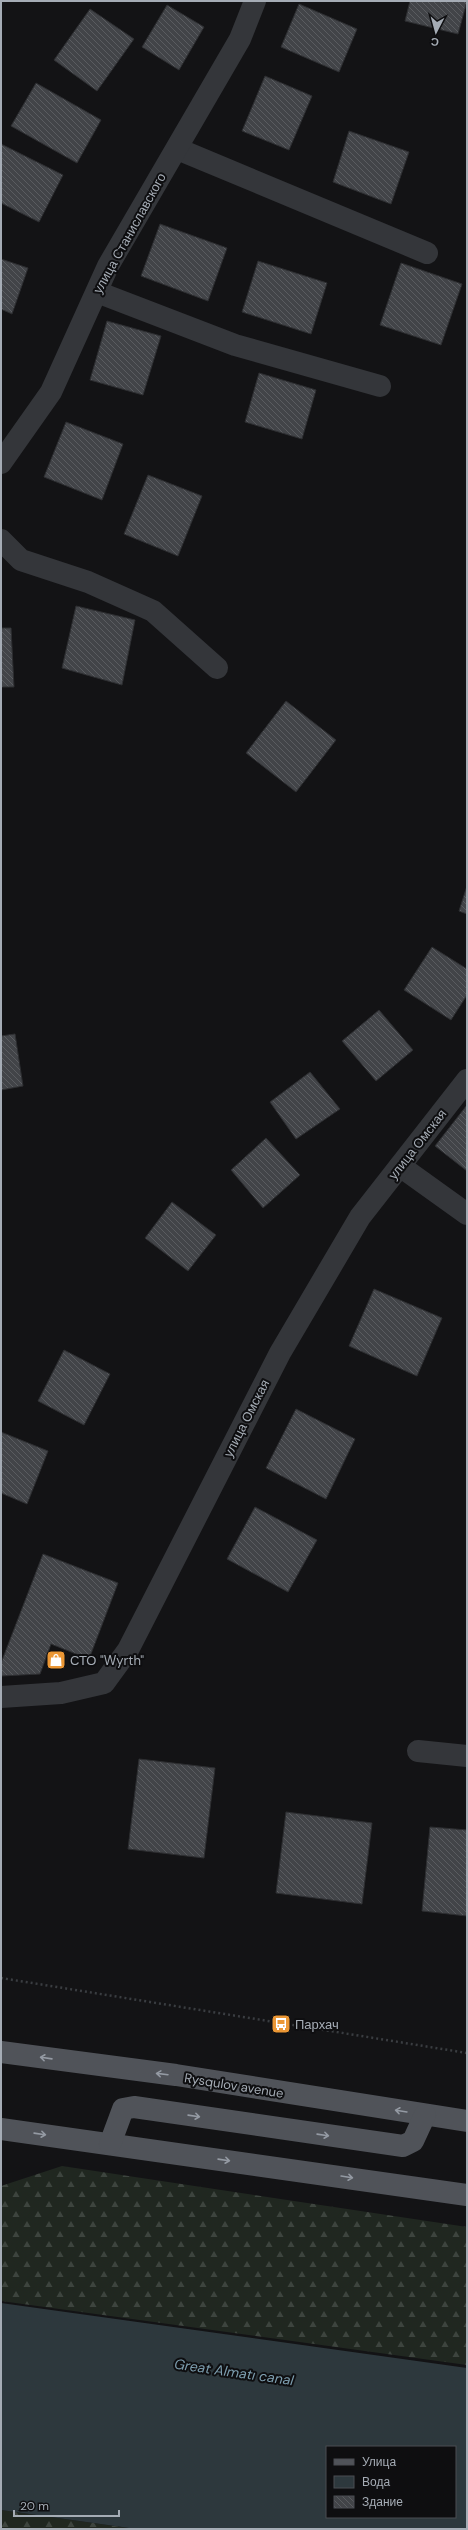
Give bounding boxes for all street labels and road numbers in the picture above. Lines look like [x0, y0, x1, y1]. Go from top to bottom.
street label: улица Станиславского [89, 170, 170, 297]
street label: улица Омская [385, 1106, 450, 1183]
street label: улица Омская [220, 1377, 273, 1460]
street label: Rysqulov avenue [183, 2069, 285, 2102]

